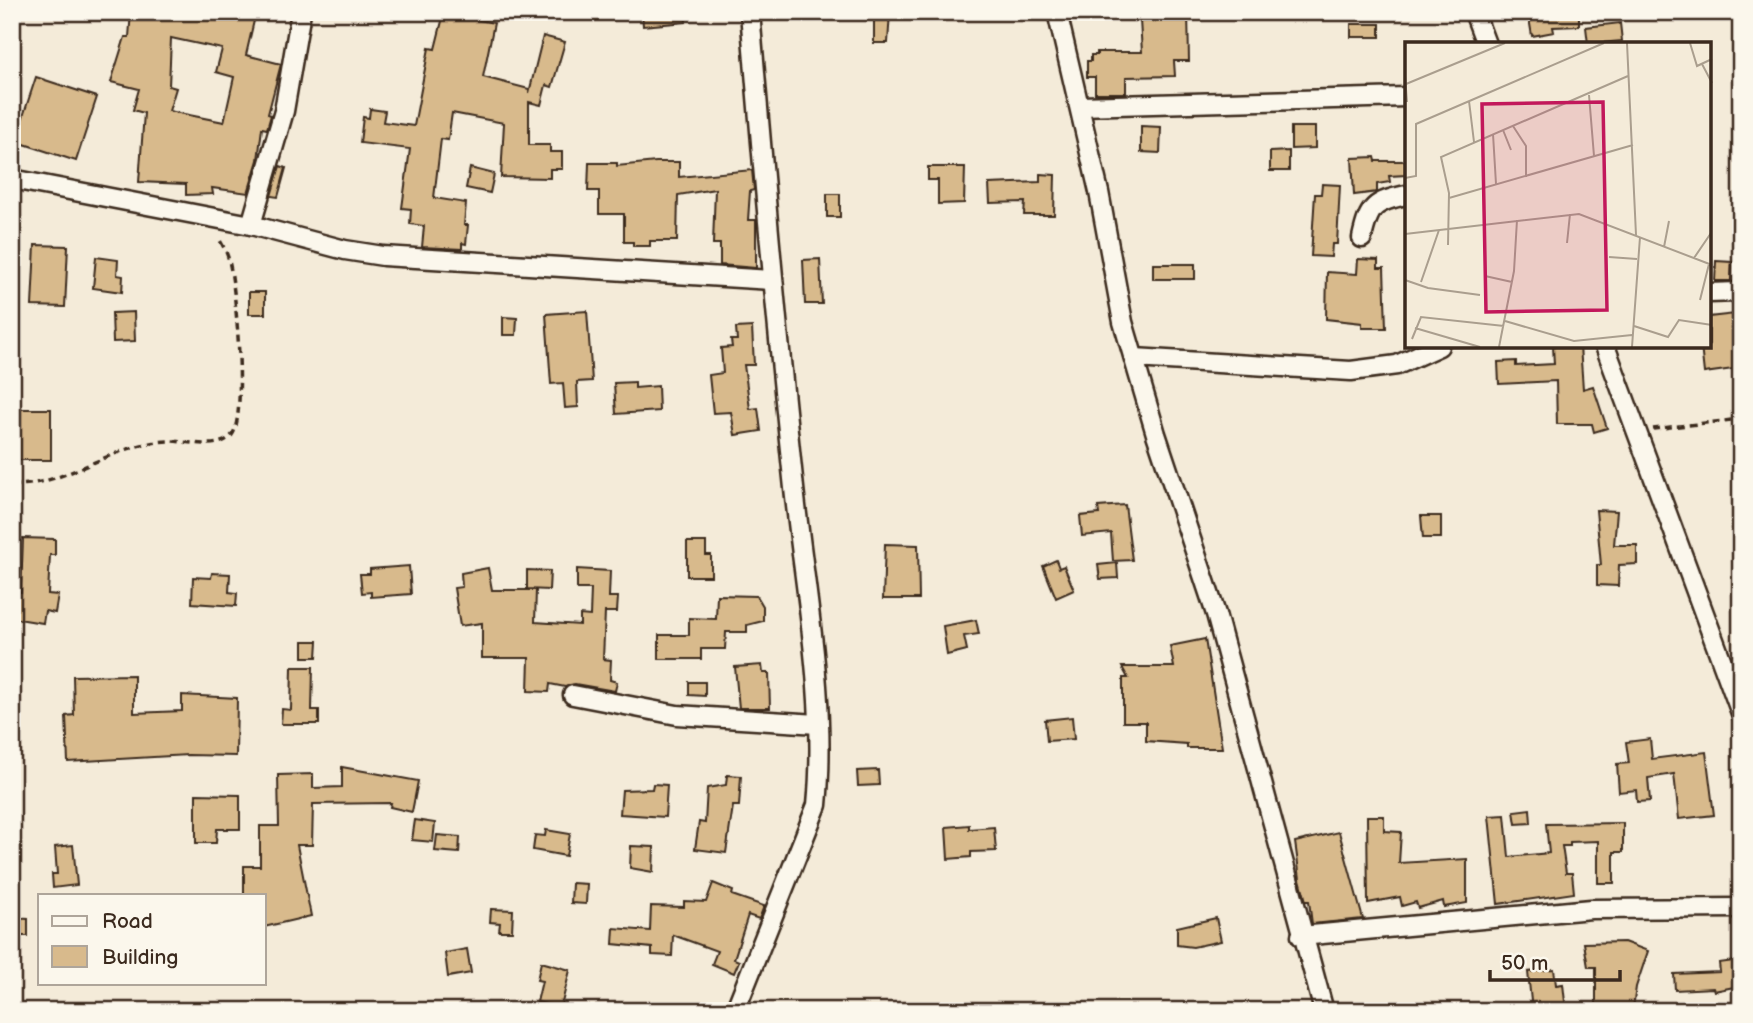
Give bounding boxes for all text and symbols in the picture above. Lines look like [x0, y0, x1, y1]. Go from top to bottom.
inset map [1405, 42, 1711, 348]
legend [38, 894, 266, 984]
text: Road [102, 909, 153, 934]
scale bar [1490, 939, 1620, 983]
text: Building [102, 945, 178, 970]
text: 50 m [1501, 951, 1548, 976]

